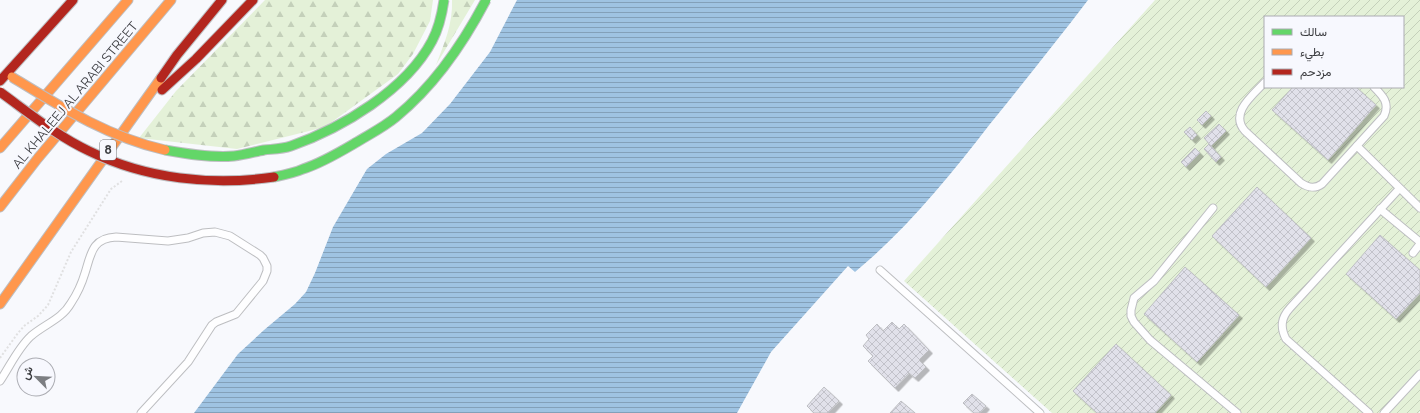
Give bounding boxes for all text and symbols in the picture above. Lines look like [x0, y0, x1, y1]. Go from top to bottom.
legend [1264, 16, 1404, 88]
street label: AL KHALEEJ AL ARABI STREET [9, 19, 141, 171]
text: سالك [1300, 25, 1327, 39]
text: بطيء [1300, 45, 1324, 62]
text: مزدحم [1300, 65, 1331, 80]
road number: 8 [100, 140, 116, 160]
north arrow [16, 357, 56, 397]
text: ش [19, 364, 36, 382]

